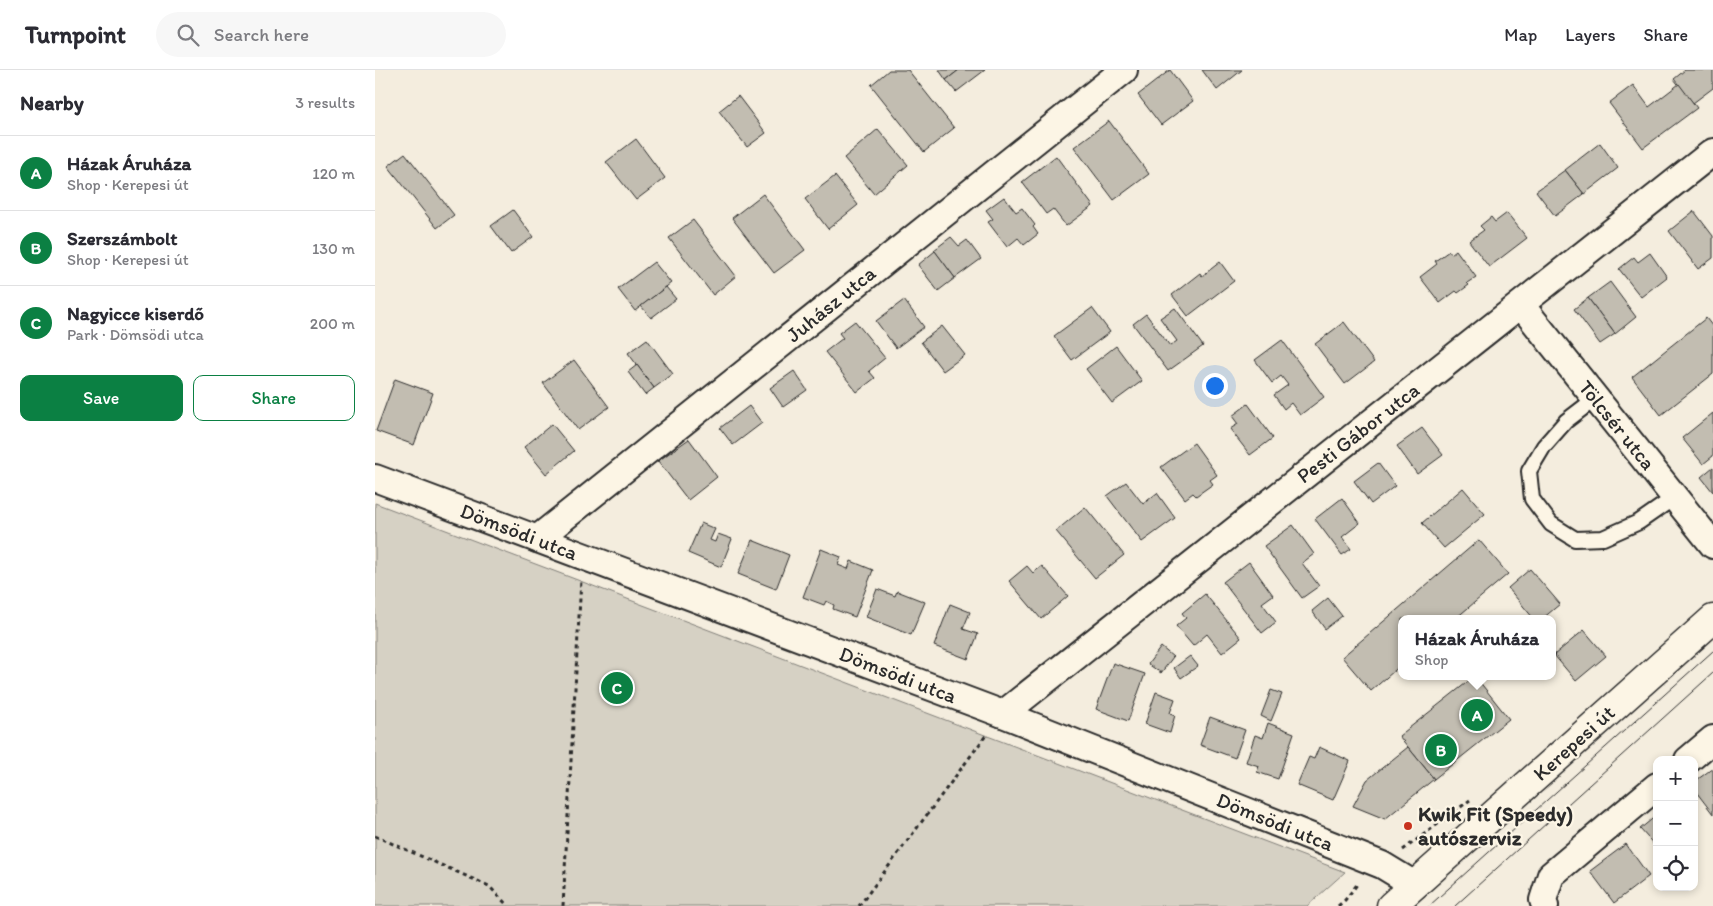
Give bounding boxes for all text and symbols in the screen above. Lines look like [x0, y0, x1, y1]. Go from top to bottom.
search box [156, 12, 506, 57]
text: Turnpoint [25, 20, 126, 49]
icon: search [174, 21, 202, 49]
text: Search here [214, 23, 309, 46]
text: Map [1504, 24, 1537, 46]
text: Layers [1565, 24, 1615, 46]
text: Share [1643, 24, 1688, 46]
text: Nearby [20, 90, 84, 115]
text: 3 results [295, 93, 355, 112]
text: Házak Áruháza [67, 152, 191, 175]
text: A [31, 164, 41, 183]
text: 120 m [312, 164, 355, 183]
text: Shop · Kerepesi út [67, 175, 189, 194]
text: Szerszámbolt [67, 227, 177, 250]
text: B [31, 239, 41, 258]
text: 130 m [312, 239, 355, 258]
text: Shop · Kerepesi út [67, 250, 189, 269]
street label: Juhász utca [781, 260, 880, 347]
text: Nagyicce kiserdő [67, 302, 204, 325]
text: C [31, 314, 41, 333]
text: 200 m [310, 314, 355, 333]
text: Park · Dömsödi utca [67, 325, 204, 344]
your location [1202, 373, 1228, 399]
button: Save [20, 375, 183, 421]
button: Share [193, 375, 355, 421]
street label: Tölcsér utca [1574, 375, 1661, 475]
street label: Pesti Gábor utca [1291, 377, 1424, 488]
street label: Dömsödi utca [457, 498, 582, 565]
popup [1398, 615, 1556, 680]
text: Házak Áruháza [1415, 627, 1539, 650]
street label: Dömsödi utca [836, 641, 961, 708]
text: Shop [1415, 650, 1448, 669]
pin: C [601, 669, 633, 707]
pin: A [1461, 696, 1493, 734]
street label: Kerepesi út [1528, 699, 1620, 786]
pin: B [1425, 731, 1457, 769]
map controls [1653, 756, 1698, 891]
button: + [1653, 756, 1698, 801]
street label: Dömsödi utca [1213, 787, 1337, 856]
place label: Kwik Fit (Speedy) autószerviz [1418, 801, 1573, 850]
button: − [1653, 801, 1698, 846]
marker: Kwik Fit (Speedy) autószerviz [1402, 820, 1414, 832]
button: locate [1653, 846, 1698, 891]

